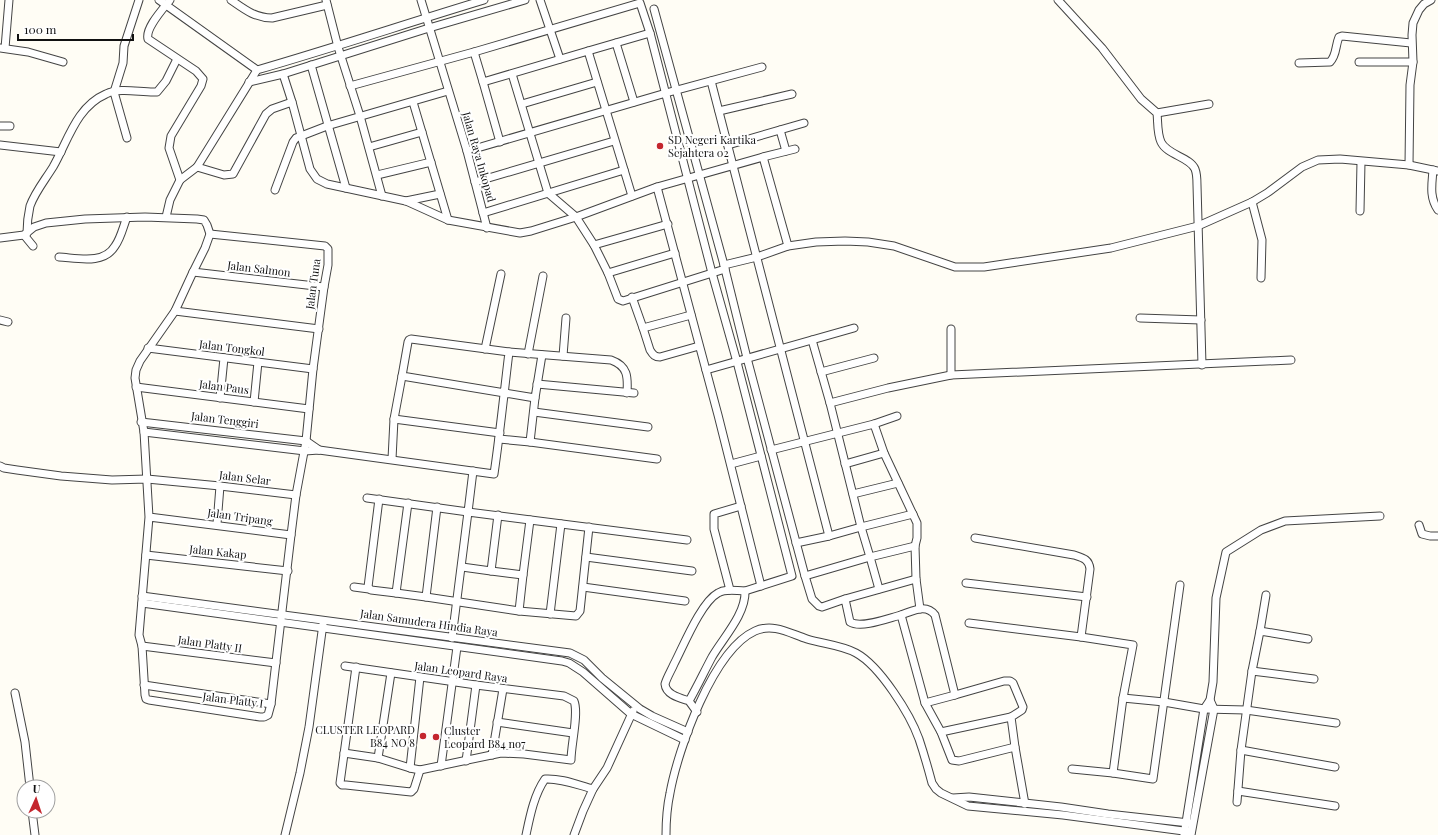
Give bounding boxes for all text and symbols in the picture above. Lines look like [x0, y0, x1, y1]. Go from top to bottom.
scale bar [18, 16, 133, 42]
text: 100 m [24, 21, 57, 37]
street label: Jalan Raya Inkopad [459, 109, 500, 204]
place label: SD Negeri Kartika Sejahtera 02 [668, 132, 757, 160]
marker: SD Negeri Kartika Sejahtera 02 [655, 141, 665, 151]
street label: Jalan Salmon [226, 257, 292, 280]
street label: Jalan Tuna [301, 257, 324, 311]
street label: Jalan Tongkol [197, 336, 266, 359]
street label: Jalan Paus [197, 376, 250, 397]
street label: Jalan Tenggiri [189, 408, 260, 431]
street label: Jalan Selar [217, 467, 272, 488]
street label: Jalan Tripang [206, 504, 274, 529]
street label: Jalan Kakap [188, 541, 247, 562]
street label: Jalan Samudera Hindia Raya [358, 605, 499, 640]
street label: Jalan Platty II [176, 631, 243, 655]
street label: Jalan Leopard Raya [413, 657, 509, 686]
street label: Jalan Platty I [201, 688, 264, 711]
place label: CLUSTER LEOPARD B84 NO 8 [315, 722, 415, 750]
place label: Cluster Leopard B84 no7 [444, 723, 526, 751]
marker: CLUSTER LEOPARD B84 NO 8 [418, 731, 428, 741]
marker: Cluster Leopard B84 no7 [431, 732, 441, 742]
north arrow [16, 779, 56, 819]
text: U [32, 781, 41, 796]

